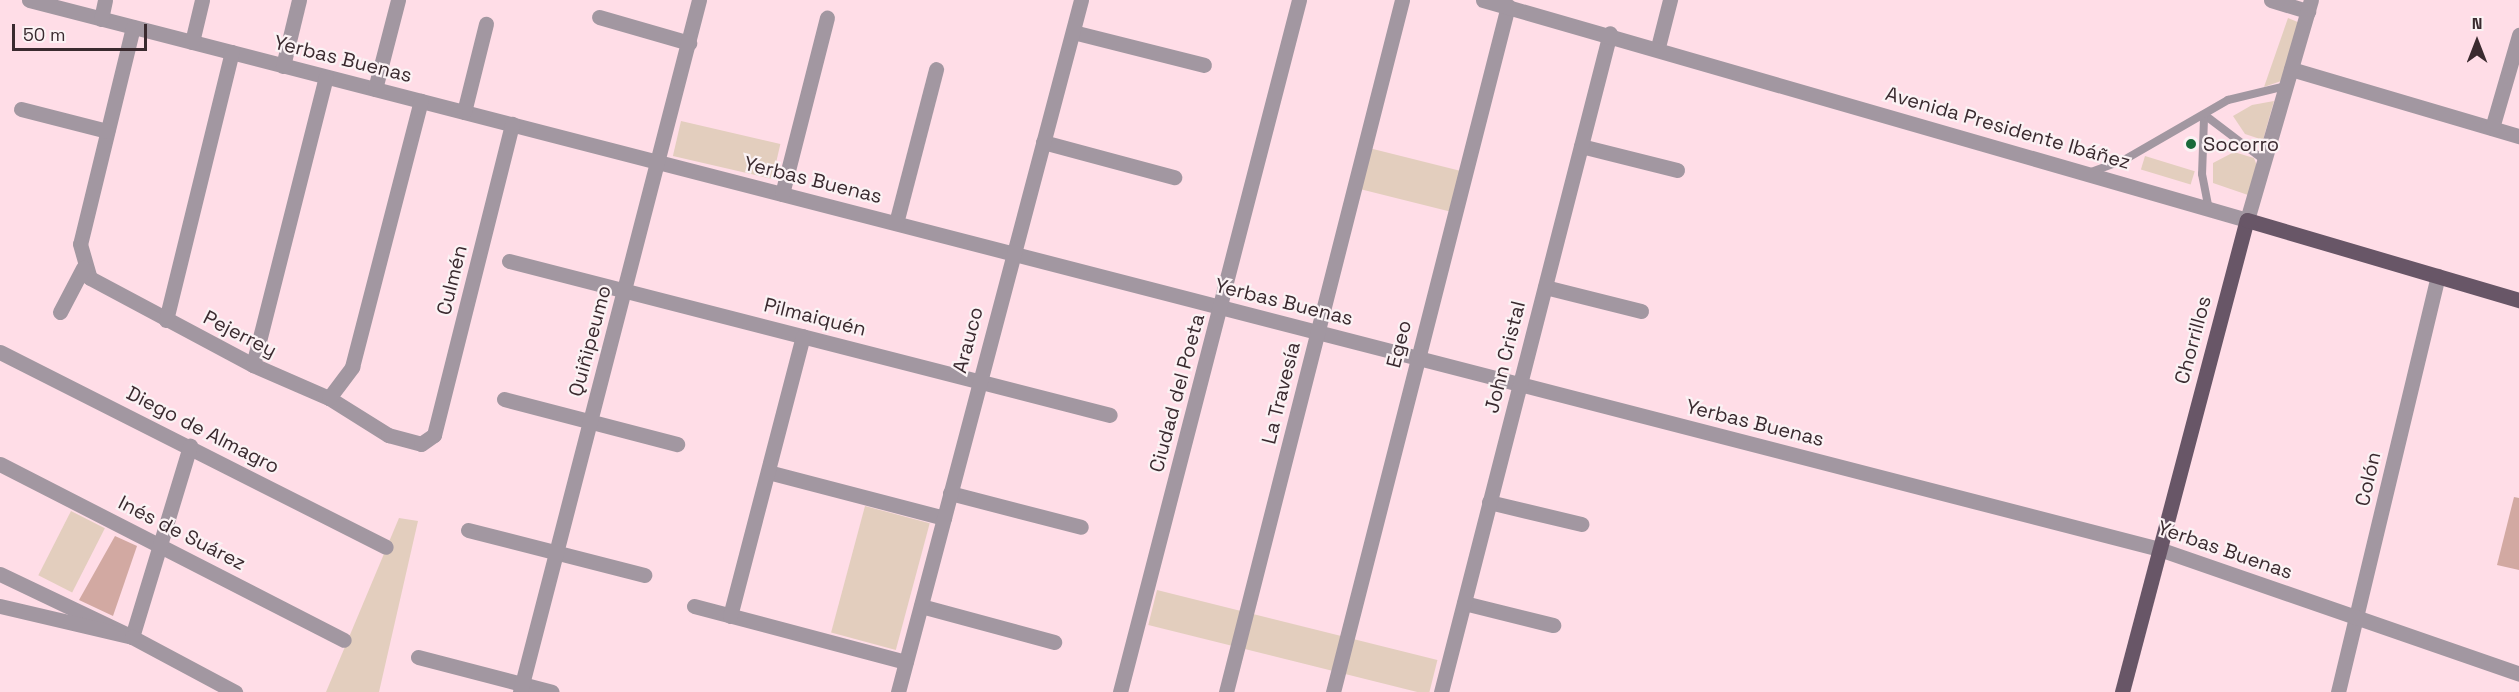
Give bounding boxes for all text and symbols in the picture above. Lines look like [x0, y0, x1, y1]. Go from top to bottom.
scale bar [15, 12, 150, 50]
north arrow [2447, 12, 2507, 72]
text: N [2472, 13, 2482, 34]
text: 50 m [23, 23, 65, 46]
street label: Yerbas Buenas [272, 30, 414, 88]
street label: Avenida Presidente Ibáñez [1883, 82, 2133, 174]
place label: Socorro [2203, 132, 2279, 156]
marker: Socorro [2184, 137, 2198, 151]
street label: Yerbas Buenas [742, 151, 884, 209]
street label: Culmén [432, 243, 472, 317]
street label: Yerbas Buenas [1213, 273, 1355, 331]
street label: Quiñipeumo [564, 283, 616, 399]
street label: Pilmaiquén [761, 293, 869, 341]
street label: Chorrillos [2170, 293, 2216, 387]
street label: John Cristal [1480, 299, 1530, 415]
street label: Arauco [948, 304, 988, 376]
street label: Pejerrey [199, 305, 281, 363]
street label: Ciudad del Poeta [1144, 311, 1210, 475]
street label: Egeo [1382, 318, 1416, 370]
street label: La Travesía [1257, 339, 1305, 447]
street label: Diego de Almagro [122, 381, 284, 479]
street label: Yerbas Buenas [1684, 394, 1826, 452]
street label: Colón [2350, 450, 2386, 508]
street label: Inés de Suárez [114, 491, 250, 575]
street label: Yerbas Buenas [2154, 516, 2296, 584]

